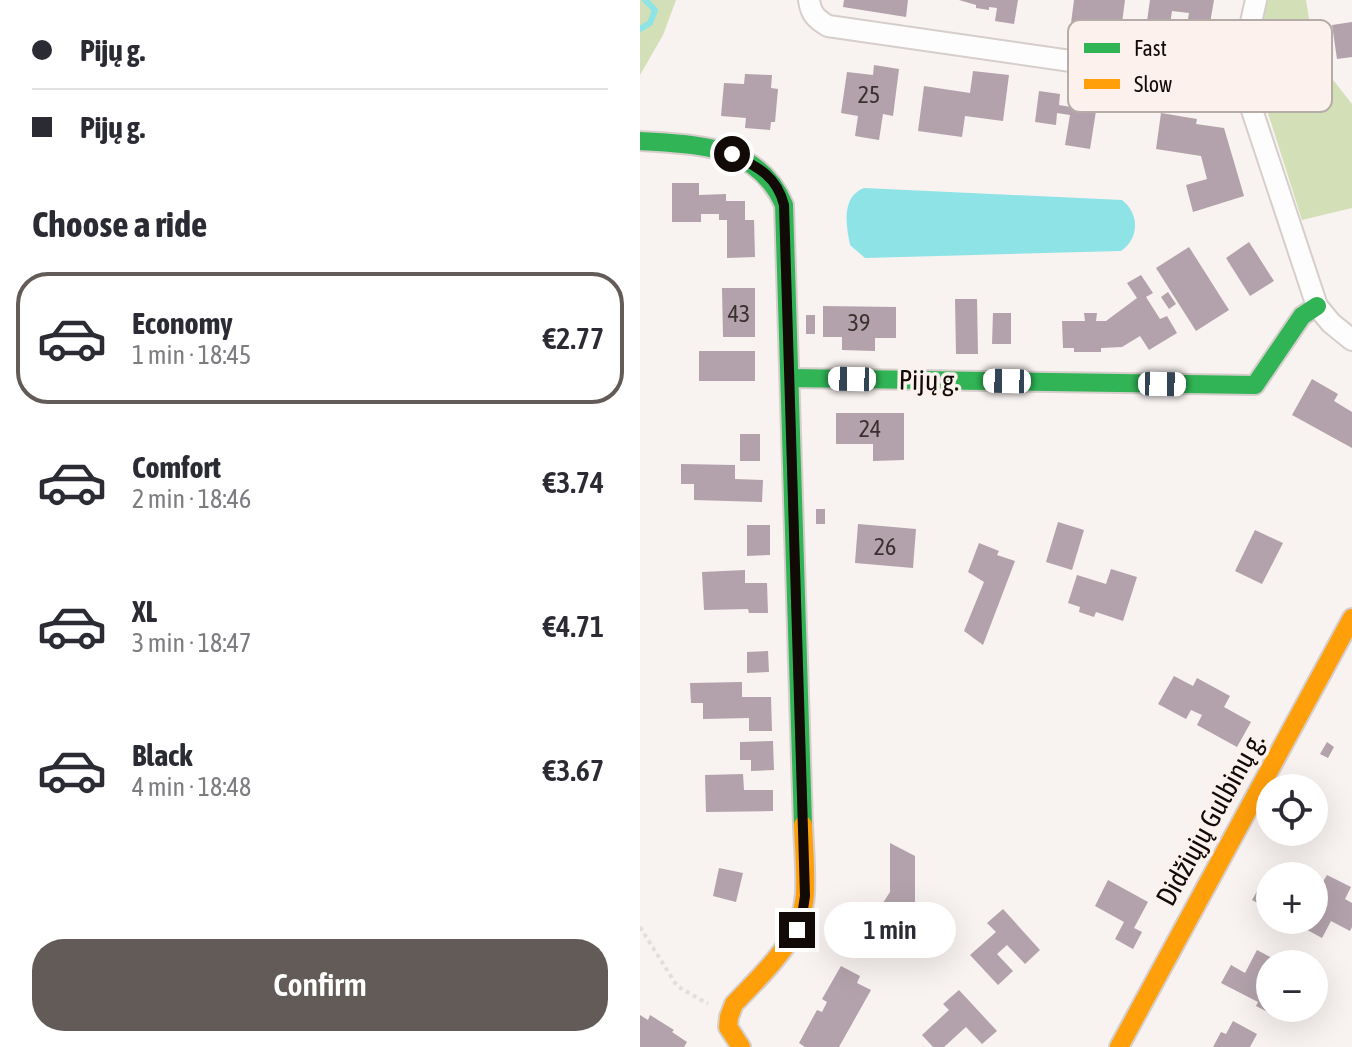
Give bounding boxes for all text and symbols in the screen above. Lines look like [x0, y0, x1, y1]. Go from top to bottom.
legend [1068, 20, 1332, 112]
text: Pijų g. [80, 33, 145, 67]
text: Fast [1134, 35, 1167, 61]
text: Slow [1134, 71, 1172, 97]
house number: 25 [858, 81, 880, 108]
text: Pijų g. [80, 110, 145, 144]
route start [714, 136, 750, 172]
text: Choose a ride [32, 203, 207, 245]
house number: 43 [728, 300, 750, 327]
icon: car [36, 302, 108, 374]
text: Economy [132, 306, 233, 340]
house number: 39 [848, 309, 870, 336]
text: €2.77 [543, 321, 604, 355]
text: 1 min · 18:45 [132, 340, 251, 370]
street label: Pijų g. [899, 363, 959, 397]
car [828, 367, 876, 391]
car [983, 369, 1031, 393]
car [1138, 372, 1186, 396]
house number: 24 [859, 415, 881, 442]
icon: car [36, 446, 108, 518]
text: Comfort [132, 450, 221, 484]
text: €3.74 [543, 465, 604, 499]
text: 2 min · 18:46 [132, 484, 251, 514]
house number: 26 [874, 533, 896, 560]
icon: car [36, 590, 108, 662]
text: XL [132, 594, 157, 628]
text: €4.71 [543, 609, 604, 643]
text: 3 min · 18:47 [132, 628, 251, 658]
street label: Didžiųjų Gulbinų g. [1149, 727, 1271, 911]
icon: car [36, 734, 108, 806]
text: Black [132, 738, 192, 772]
text: €3.67 [543, 753, 604, 787]
text: 4 min · 18:48 [132, 772, 251, 802]
map controls [1256, 774, 1328, 1022]
button: locate [1256, 774, 1328, 846]
button: + [1256, 862, 1328, 934]
callout: 1 min [825, 902, 957, 958]
route end [779, 912, 815, 948]
text: 1 min [863, 915, 917, 945]
button: Confirm [32, 939, 608, 1031]
button: − [1256, 950, 1328, 1022]

